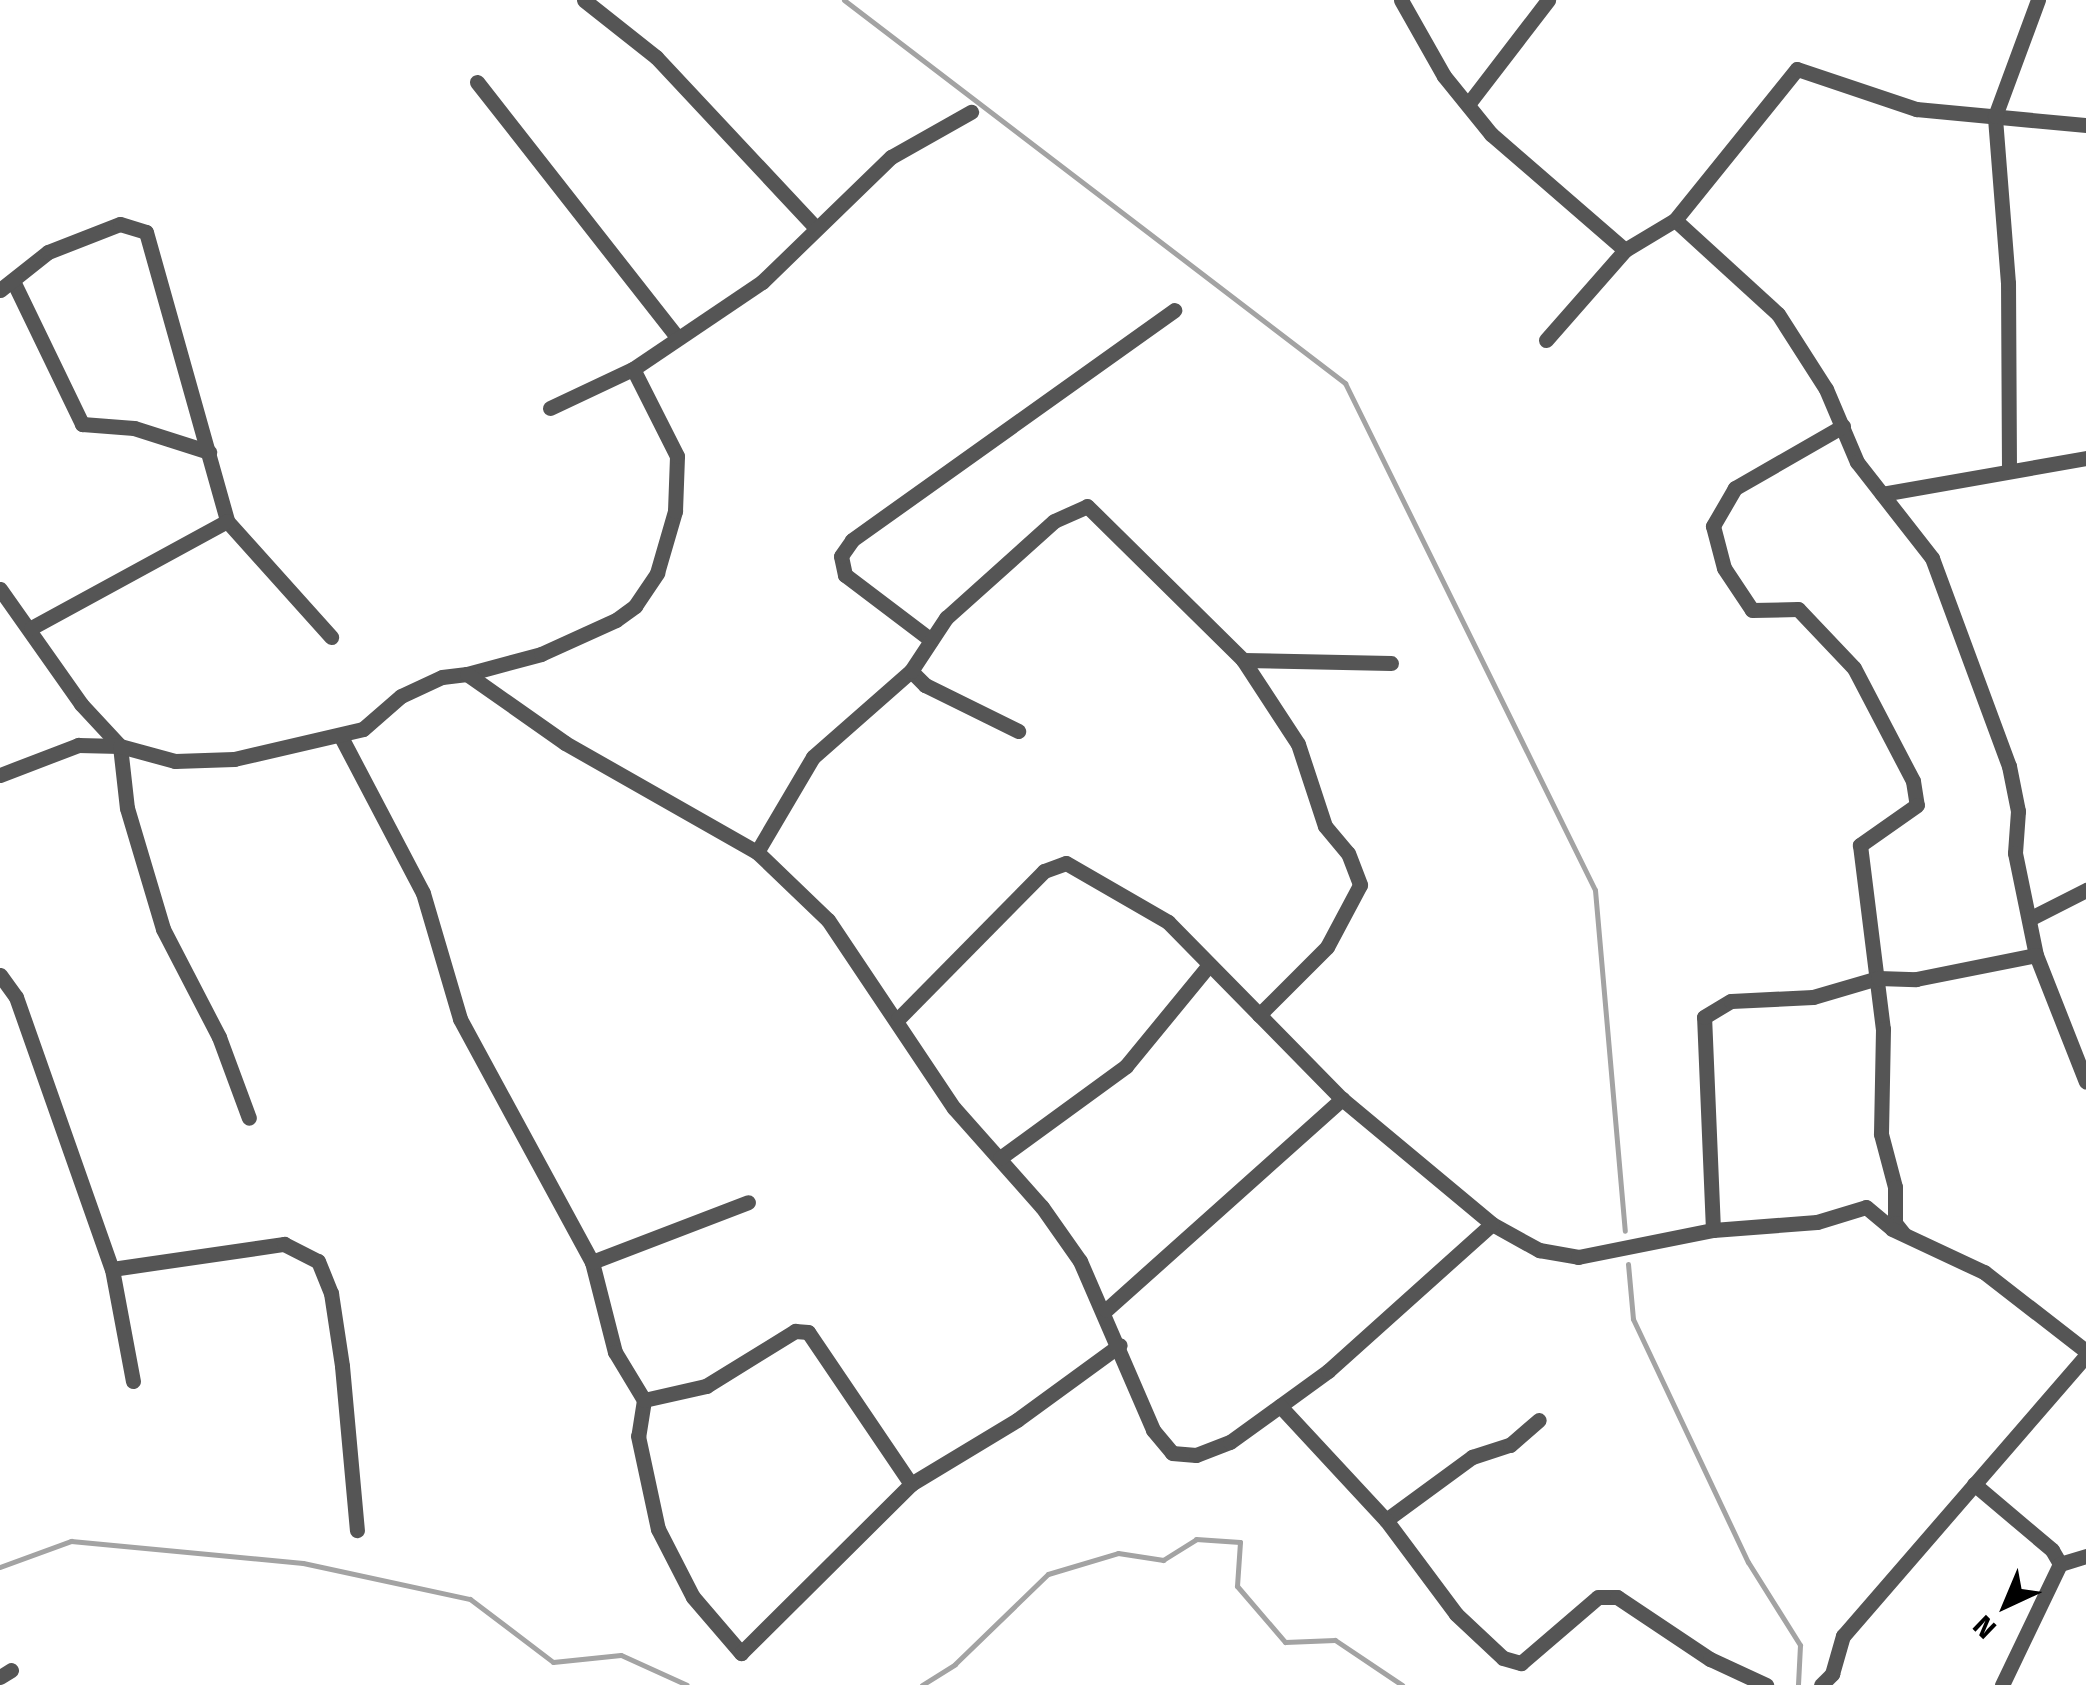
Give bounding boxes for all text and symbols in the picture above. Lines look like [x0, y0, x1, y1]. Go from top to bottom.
north arrow [1956, 1555, 2056, 1655]
text: N [1967, 1609, 2003, 1645]

